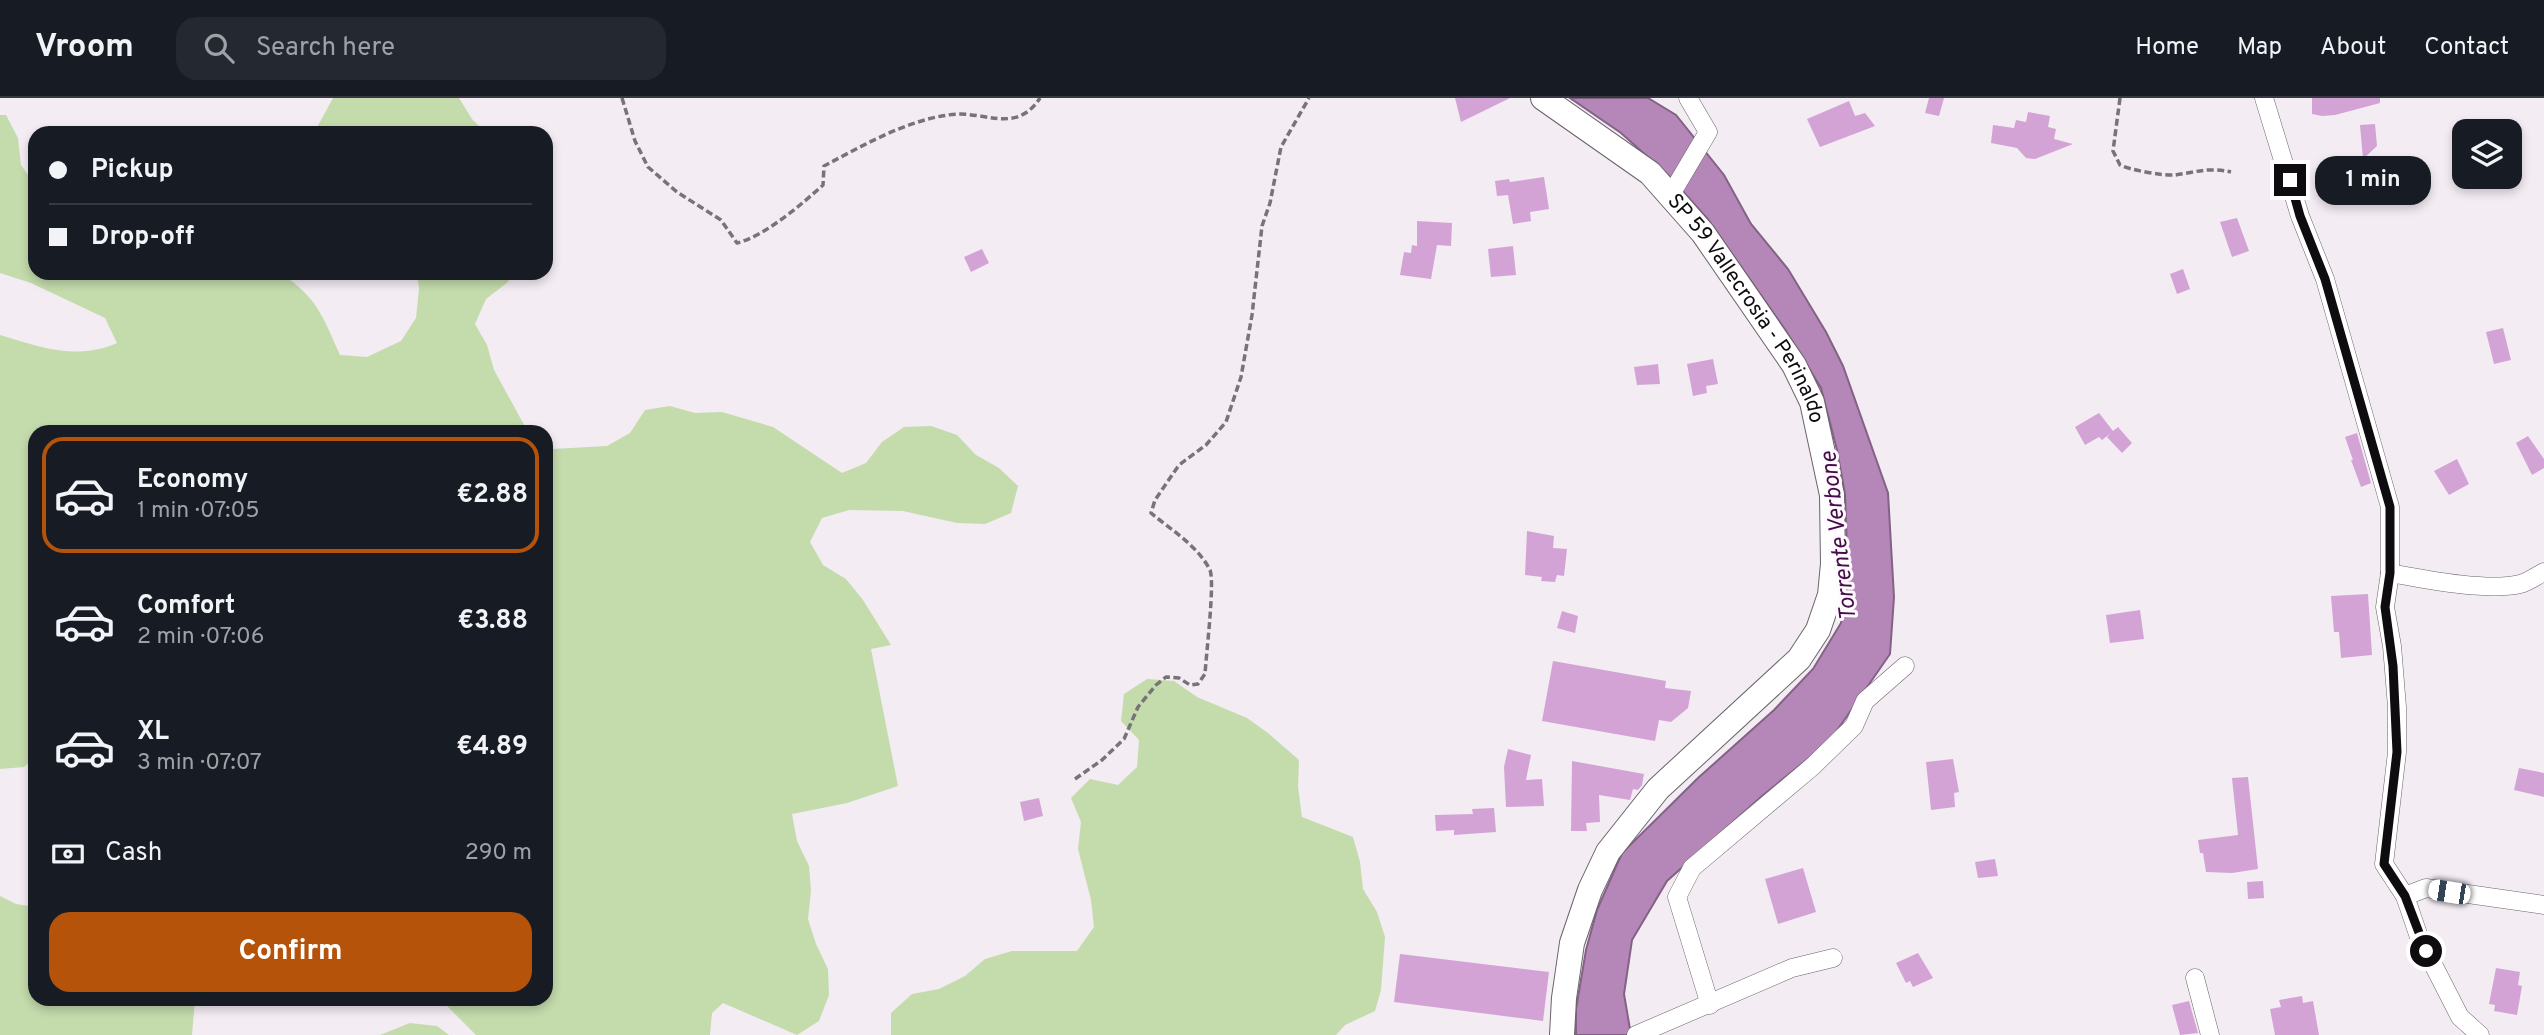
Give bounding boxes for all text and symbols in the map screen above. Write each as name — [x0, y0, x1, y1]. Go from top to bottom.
search box — [176, 17, 666, 80]
text: Vroom — [35, 27, 134, 69]
icon: search — [200, 29, 238, 67]
text: Search here — [256, 32, 395, 65]
text: Home — [2135, 33, 2199, 63]
text: Map — [2237, 33, 2282, 63]
text: About — [2320, 33, 2386, 63]
text: Contact — [2424, 33, 2509, 63]
map controls — [2452, 119, 2522, 189]
button: layers — [2452, 119, 2522, 189]
text: Pickup — [91, 154, 174, 187]
callout: 1 min — [2314, 155, 2430, 204]
route end — [2274, 164, 2306, 196]
text: 1 min — [2345, 166, 2401, 195]
street label: SP 59 Vallecrosia - Perinaldo — [1661, 188, 1830, 426]
text: Drop-off — [91, 221, 194, 254]
water label: Torrente Verbone — [1815, 449, 1865, 622]
icon: car — [53, 464, 116, 527]
text: Economy — [137, 464, 248, 497]
text: €2.88 — [457, 479, 528, 512]
text: 1 min · 07:05 — [137, 497, 259, 526]
icon: car — [53, 590, 116, 653]
text: Comfort — [137, 590, 235, 623]
text: €3.88 — [457, 605, 528, 638]
text: 2 min · 07:06 — [137, 623, 264, 652]
icon: car — [53, 716, 116, 779]
text: XL — [137, 716, 169, 749]
text: €4.89 — [456, 731, 528, 764]
text: 3 min · 07:07 — [137, 749, 262, 778]
icon: cash — [49, 835, 87, 873]
text: Cash — [105, 837, 162, 870]
text: 290 m — [465, 839, 532, 868]
car — [2427, 878, 2472, 906]
button: Confirm — [49, 912, 532, 992]
route start — [2410, 935, 2442, 967]

